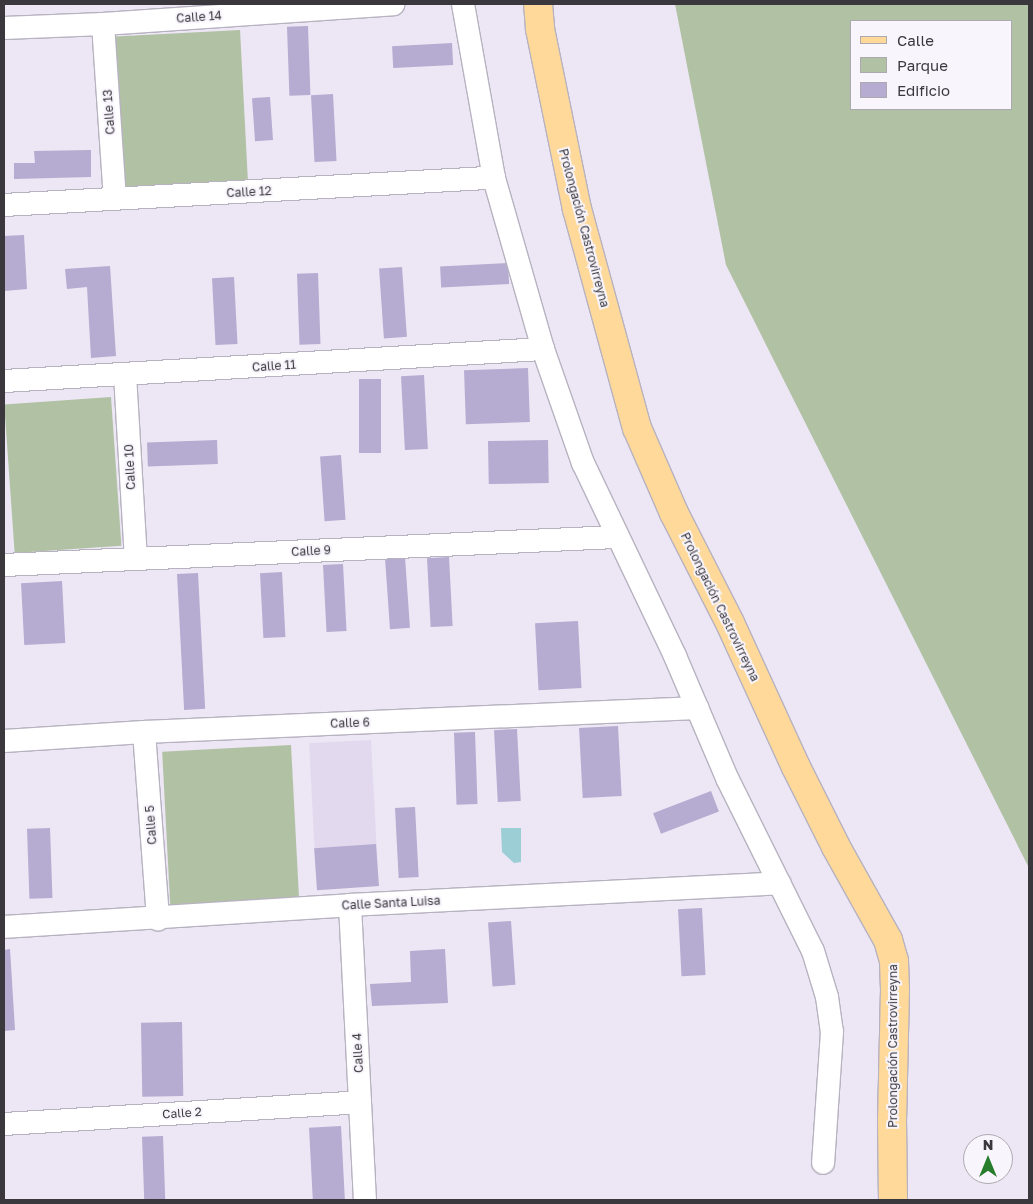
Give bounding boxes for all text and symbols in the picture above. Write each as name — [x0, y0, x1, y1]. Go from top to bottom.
street label: Calle 14 — [176, 8, 222, 26]
legend — [850, 20, 1013, 110]
text: Calle — [897, 31, 934, 49]
text: Parque — [897, 56, 948, 74]
text: Edificio — [897, 81, 950, 99]
street label: Calle 13 — [100, 89, 118, 135]
street label: Prolongación Castrovirreyna — [556, 147, 612, 309]
street label: Calle 12 — [226, 184, 272, 200]
street label: Calle 11 — [252, 357, 296, 375]
street label: Calle 10 — [122, 444, 138, 490]
street label: Prolongación Castrovirreyna — [678, 530, 762, 684]
street label: Calle 9 — [291, 543, 331, 559]
street label: Calle 6 — [330, 715, 370, 731]
street label: Calle 5 — [142, 805, 160, 845]
street label: Calle Santa Luisa — [341, 893, 441, 913]
street label: Prolongación Castrovirreyna — [886, 964, 900, 1128]
street label: Calle 4 — [350, 1033, 366, 1073]
street label: Calle 2 — [162, 1104, 202, 1122]
north arrow — [963, 1134, 1013, 1184]
text: N — [983, 1136, 993, 1153]

